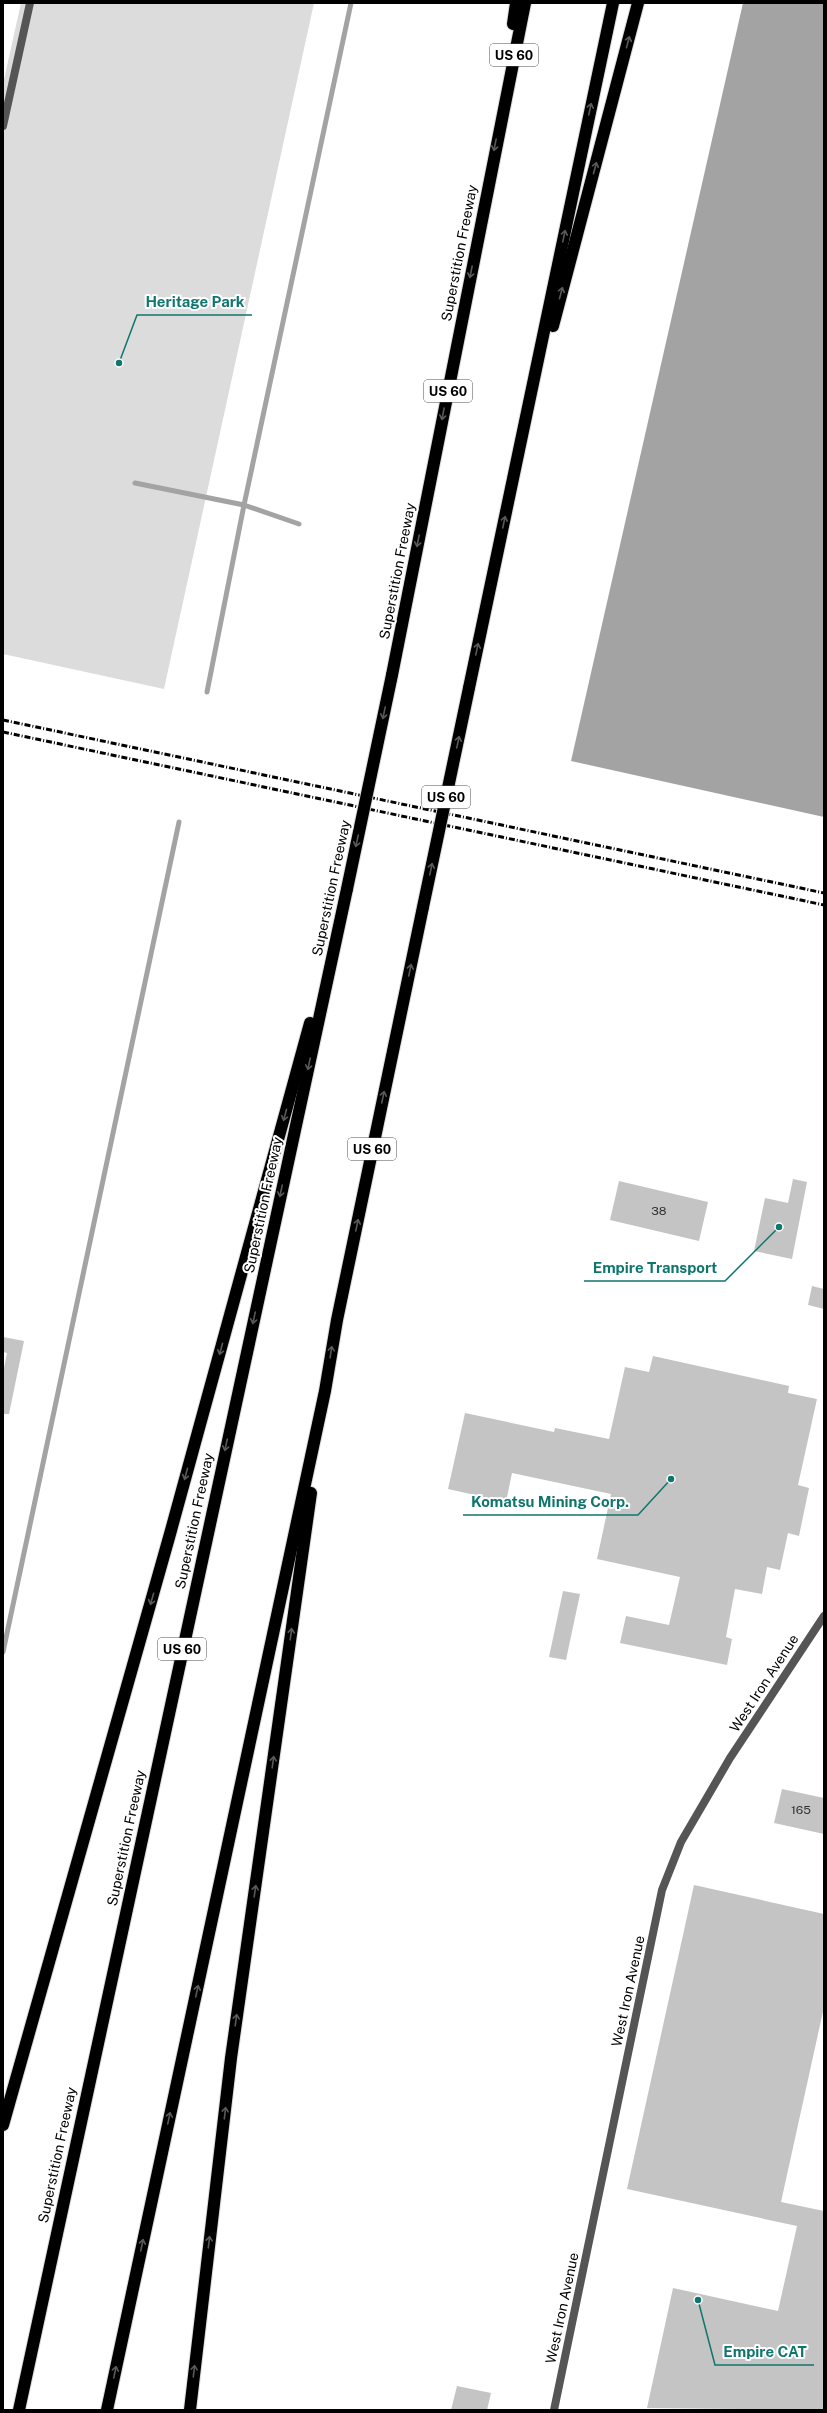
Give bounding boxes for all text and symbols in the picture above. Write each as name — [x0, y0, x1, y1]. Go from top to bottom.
one-way arrow — [625, 36, 632, 49]
road number: US 60 — [490, 44, 538, 66]
one-way arrow — [587, 103, 595, 116]
one-way arrow — [491, 138, 499, 151]
one-way arrow — [591, 161, 599, 174]
street label: Superstition Freeway — [438, 183, 480, 323]
one-way arrow — [560, 230, 568, 243]
one-way arrow — [466, 265, 474, 278]
one-way arrow — [558, 287, 566, 300]
callout: Heritage Park — [137, 288, 252, 315]
text: Heritage Park — [145, 293, 245, 310]
road number: US 60 — [424, 380, 472, 402]
one-way arrow — [439, 407, 447, 420]
street label: Superstition Freeway — [376, 501, 418, 641]
one-way arrow — [500, 516, 508, 529]
one-way arrow — [414, 534, 422, 547]
one-way arrow — [474, 643, 482, 656]
one-way arrow — [379, 707, 387, 720]
one-way arrow — [454, 736, 462, 749]
road number: US 60 — [422, 786, 470, 808]
street label: Superstition Freeway — [309, 818, 353, 957]
one-way arrow — [352, 834, 360, 847]
one-way arrow — [427, 863, 435, 876]
one-way arrow — [406, 964, 414, 977]
one-way arrow — [304, 1057, 312, 1070]
one-way arrow — [380, 1091, 388, 1104]
one-way arrow — [280, 1109, 288, 1122]
street label: Superstition Freeway — [241, 1135, 285, 1274]
road number: US 60 — [348, 1138, 396, 1160]
one-way arrow — [277, 1184, 285, 1197]
house number: 38 — [651, 1204, 667, 1218]
one-way arrow — [353, 1218, 361, 1231]
callout: Empire Transport — [584, 1254, 725, 1281]
text: Empire Transport — [593, 1259, 717, 1276]
one-way arrow — [249, 1311, 257, 1324]
one-way arrow — [217, 1342, 224, 1355]
one-way arrow — [328, 1346, 336, 1359]
one-way arrow — [222, 1438, 230, 1451]
street label: Superstition Freeway — [172, 1451, 216, 1590]
one-way arrow — [182, 1467, 190, 1480]
callout: Komatsu Mining Corp. — [463, 1488, 638, 1515]
text: Komatsu Mining Corp. — [471, 1493, 629, 1510]
one-way arrow — [147, 1593, 155, 1606]
one-way arrow — [287, 1627, 295, 1640]
street label: West Iron Avenue — [726, 1631, 802, 1735]
road number: US 60 — [158, 1638, 206, 1660]
one-way arrow — [269, 1756, 277, 1769]
street label: Superstition Freeway — [104, 1768, 148, 1907]
house number: 165 — [791, 1803, 811, 1817]
one-way arrow — [251, 1885, 259, 1898]
street label: West Iron Avenue — [608, 1934, 648, 2048]
one-way arrow — [193, 1984, 201, 1997]
one-way arrow — [232, 2014, 240, 2027]
street label: Superstition Freeway — [35, 2085, 79, 2224]
one-way arrow — [221, 2107, 228, 2120]
one-way arrow — [166, 2111, 174, 2124]
one-way arrow — [206, 2236, 213, 2249]
one-way arrow — [139, 2239, 147, 2252]
street label: West Iron Avenue — [542, 2251, 582, 2365]
callout: Empire CAT — [715, 2338, 814, 2365]
text: Empire CAT — [723, 2343, 807, 2360]
one-way arrow — [191, 2365, 198, 2378]
one-way arrow — [111, 2366, 119, 2379]

